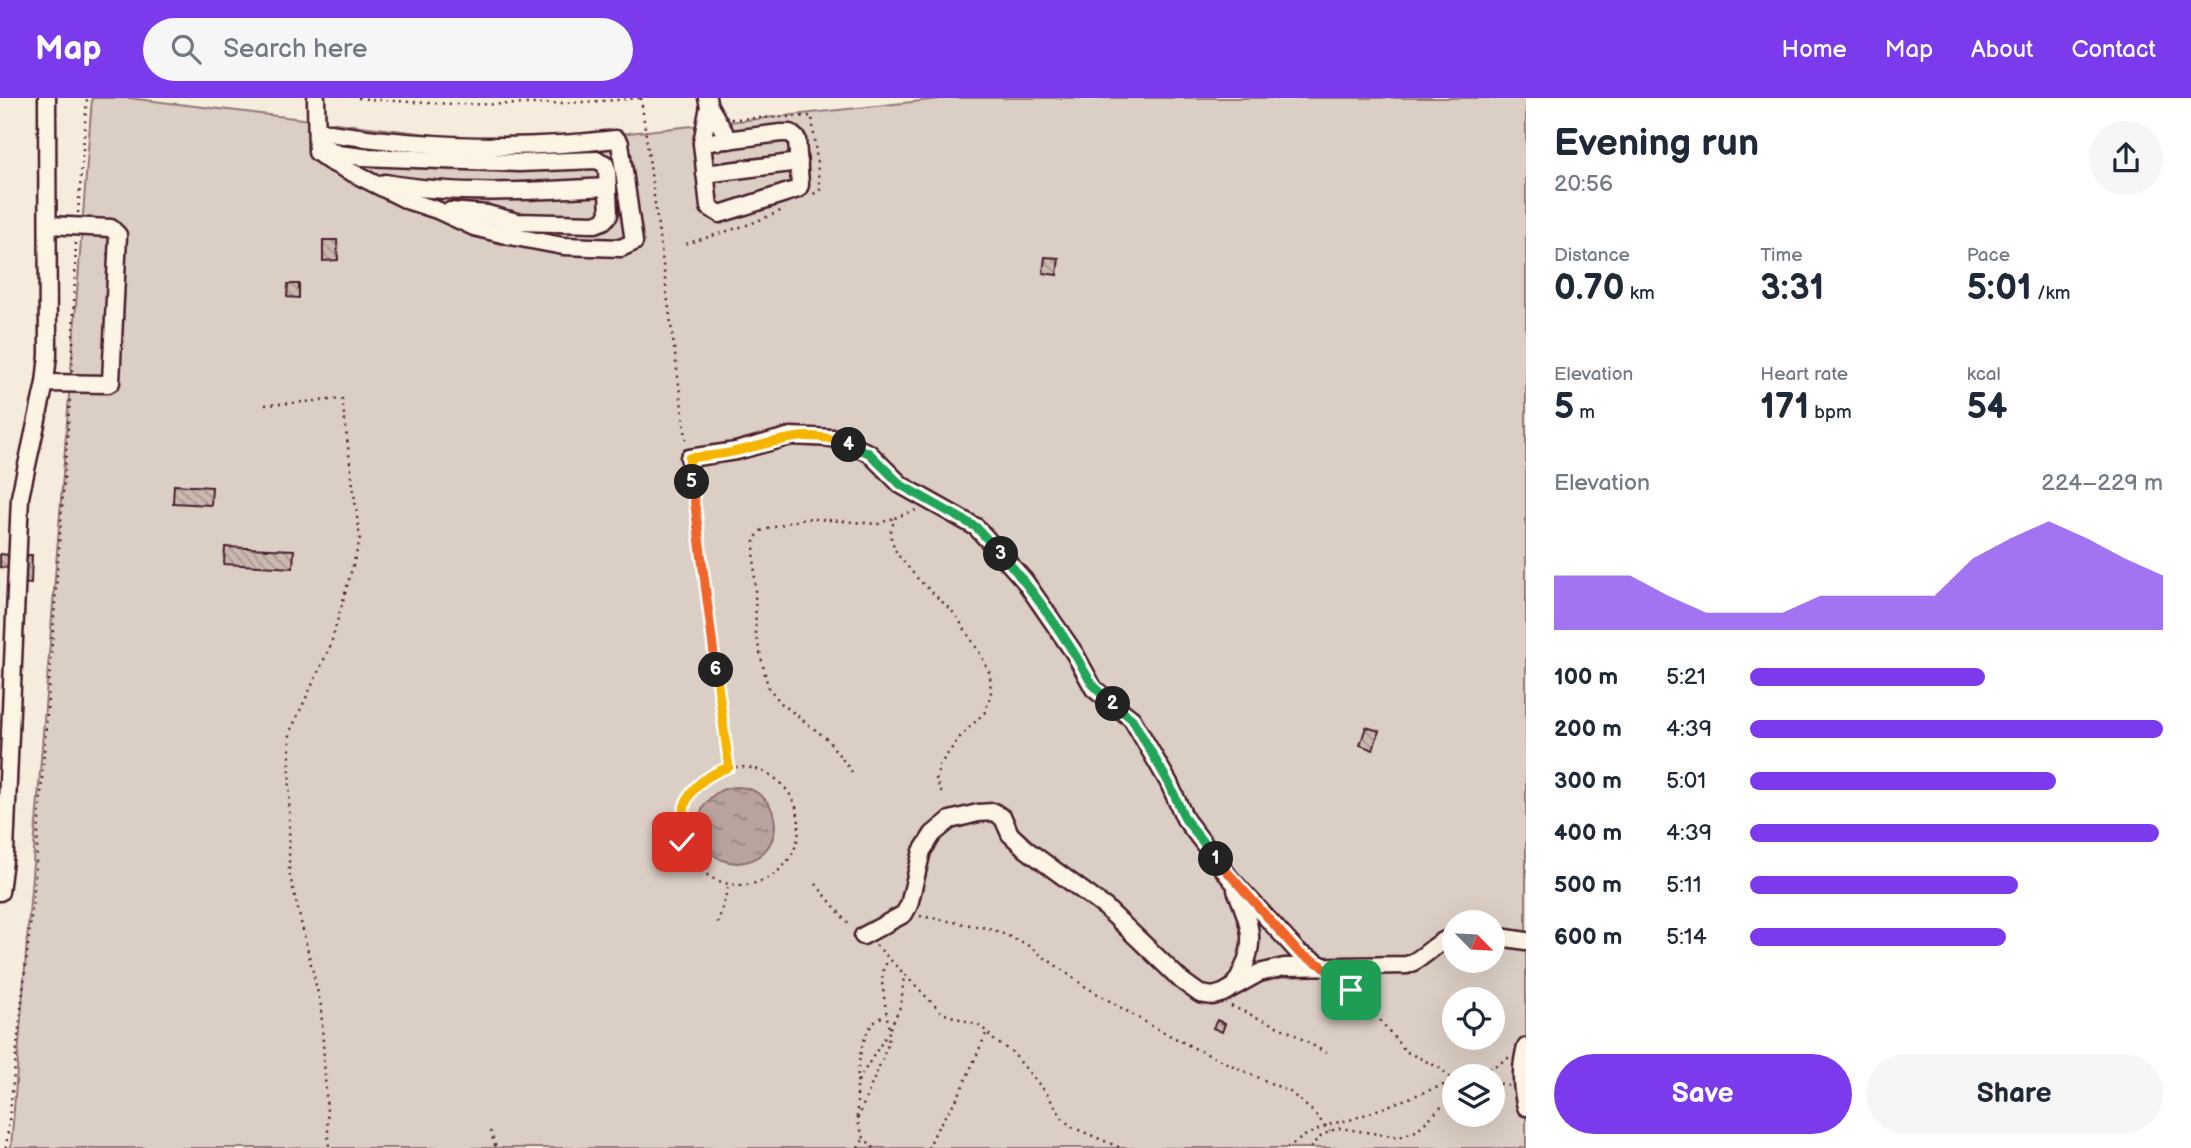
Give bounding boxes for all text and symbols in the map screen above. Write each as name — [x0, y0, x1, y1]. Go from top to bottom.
search box — [143, 18, 633, 81]
text: Map — [35, 29, 101, 69]
icon: search — [167, 30, 205, 68]
text: Search here — [223, 34, 367, 65]
text: Home — [1782, 35, 1847, 64]
text: Map — [1885, 35, 1933, 64]
text: About — [1971, 35, 2033, 64]
text: Contact — [2071, 35, 2156, 64]
text: Evening run — [1554, 121, 1759, 166]
button: share — [2089, 121, 2163, 195]
text: 20:56 — [1554, 170, 1613, 198]
text: Distance — [1554, 244, 1630, 267]
text: Time — [1760, 244, 1802, 267]
text: Pace — [1967, 244, 2010, 267]
text: 0.70 — [1554, 267, 1625, 310]
text: 3:31 — [1760, 267, 1824, 310]
text: 5:01 — [1967, 267, 2032, 310]
text: km — [1625, 282, 1655, 305]
text: /km — [2032, 282, 2071, 305]
text: Elevation — [1554, 363, 1633, 386]
text: Heart rate — [1760, 363, 1848, 386]
text: kcal — [1967, 363, 2001, 386]
text: 5 — [1554, 386, 1574, 429]
text: 171 — [1760, 386, 1809, 429]
text: 54 — [1967, 386, 2007, 429]
text: m — [1574, 401, 1595, 424]
text: bpm — [1809, 401, 1852, 424]
pin: 4 — [832, 428, 866, 462]
text: 4 — [843, 433, 854, 456]
pin: 5 — [674, 464, 710, 500]
text: Elevation — [1554, 469, 1650, 497]
text: 224–229 m — [2041, 469, 2163, 497]
text: 5 — [686, 470, 697, 493]
pin: 3 — [984, 536, 1018, 572]
text: 3 — [995, 542, 1006, 565]
pin: 6 — [698, 652, 734, 688]
text: 6 — [710, 658, 721, 681]
text: 100 m — [1554, 663, 1618, 691]
text: 5:21 — [1666, 663, 1706, 691]
pin: 2 — [1096, 686, 1130, 722]
text: 2 — [1107, 692, 1118, 715]
text: 200 m — [1554, 715, 1622, 743]
text: 4:39 — [1666, 715, 1712, 743]
text: 300 m — [1554, 767, 1622, 795]
text: 5:01 — [1666, 767, 1706, 795]
pin — [652, 812, 712, 872]
text: 400 m — [1554, 819, 1622, 847]
text: 4:39 — [1666, 819, 1712, 847]
icon: check — [663, 823, 701, 861]
pin: 1 — [1198, 842, 1234, 876]
text: 1 — [1212, 847, 1220, 870]
text: 500 m — [1554, 871, 1622, 899]
text: 5:11 — [1666, 871, 1702, 899]
north arrow — [1442, 910, 1505, 973]
map controls — [1442, 910, 1505, 1127]
text: 600 m — [1554, 923, 1622, 951]
text: 5:14 — [1666, 923, 1707, 951]
pin — [1321, 960, 1381, 1020]
icon: arrive — [1332, 971, 1370, 1009]
button: locate — [1442, 987, 1505, 1050]
button: Save — [1554, 1054, 1852, 1134]
button: Share — [1866, 1054, 2163, 1134]
button: layers — [1442, 1064, 1505, 1127]

